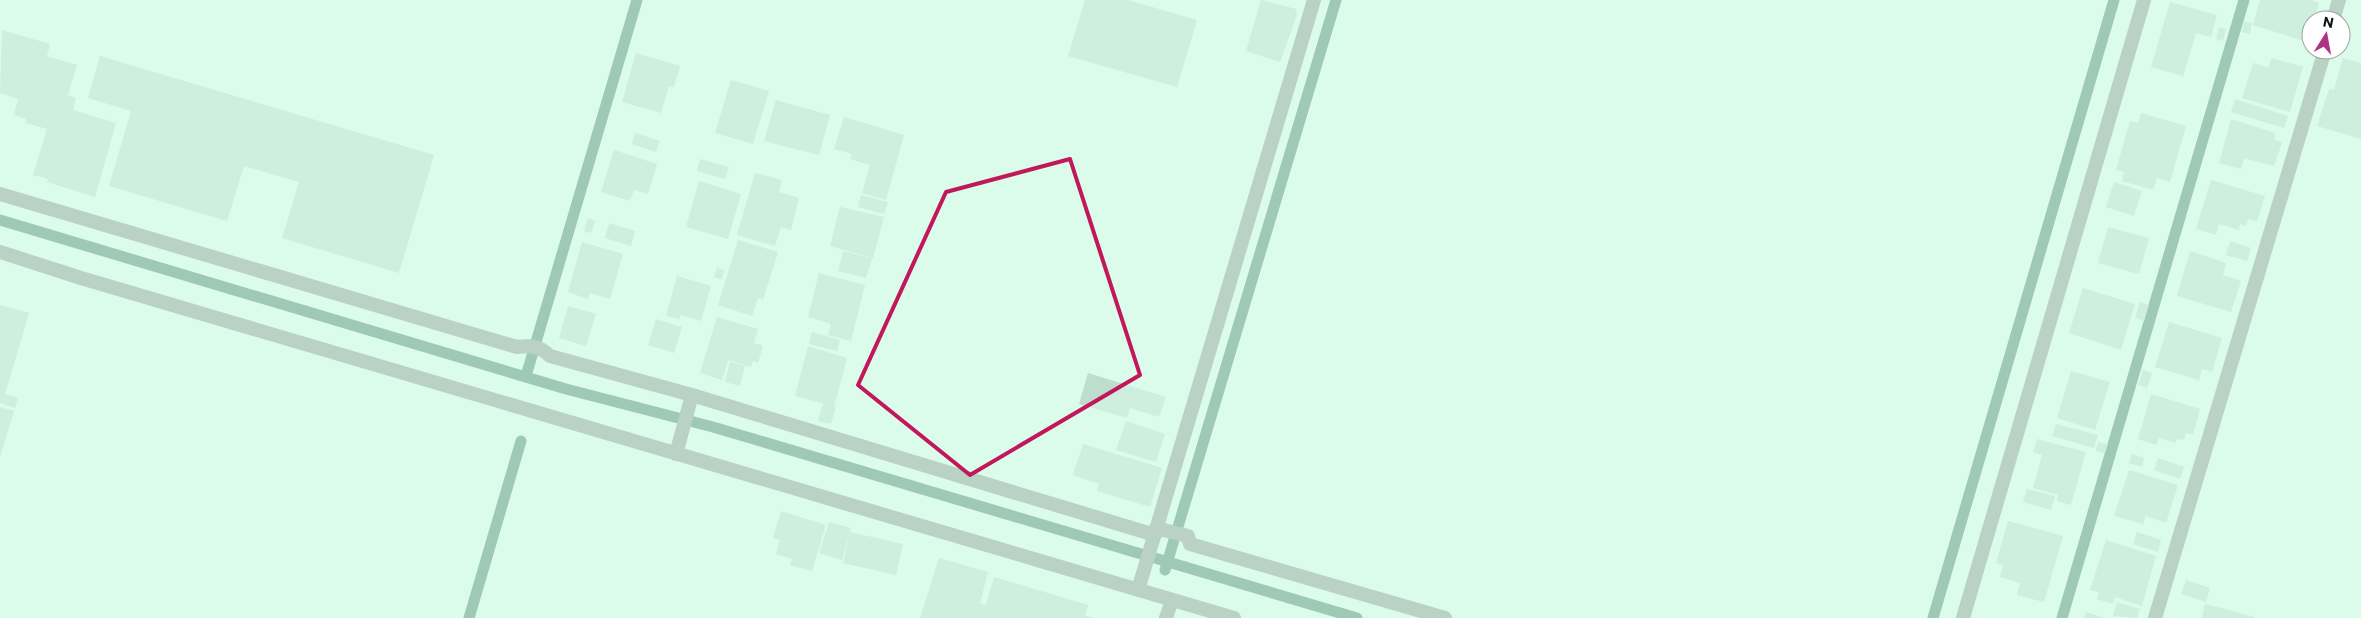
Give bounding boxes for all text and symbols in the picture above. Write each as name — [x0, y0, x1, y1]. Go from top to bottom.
north arrow — [2301, 10, 2351, 60]
text: N — [2322, 12, 2335, 31]

